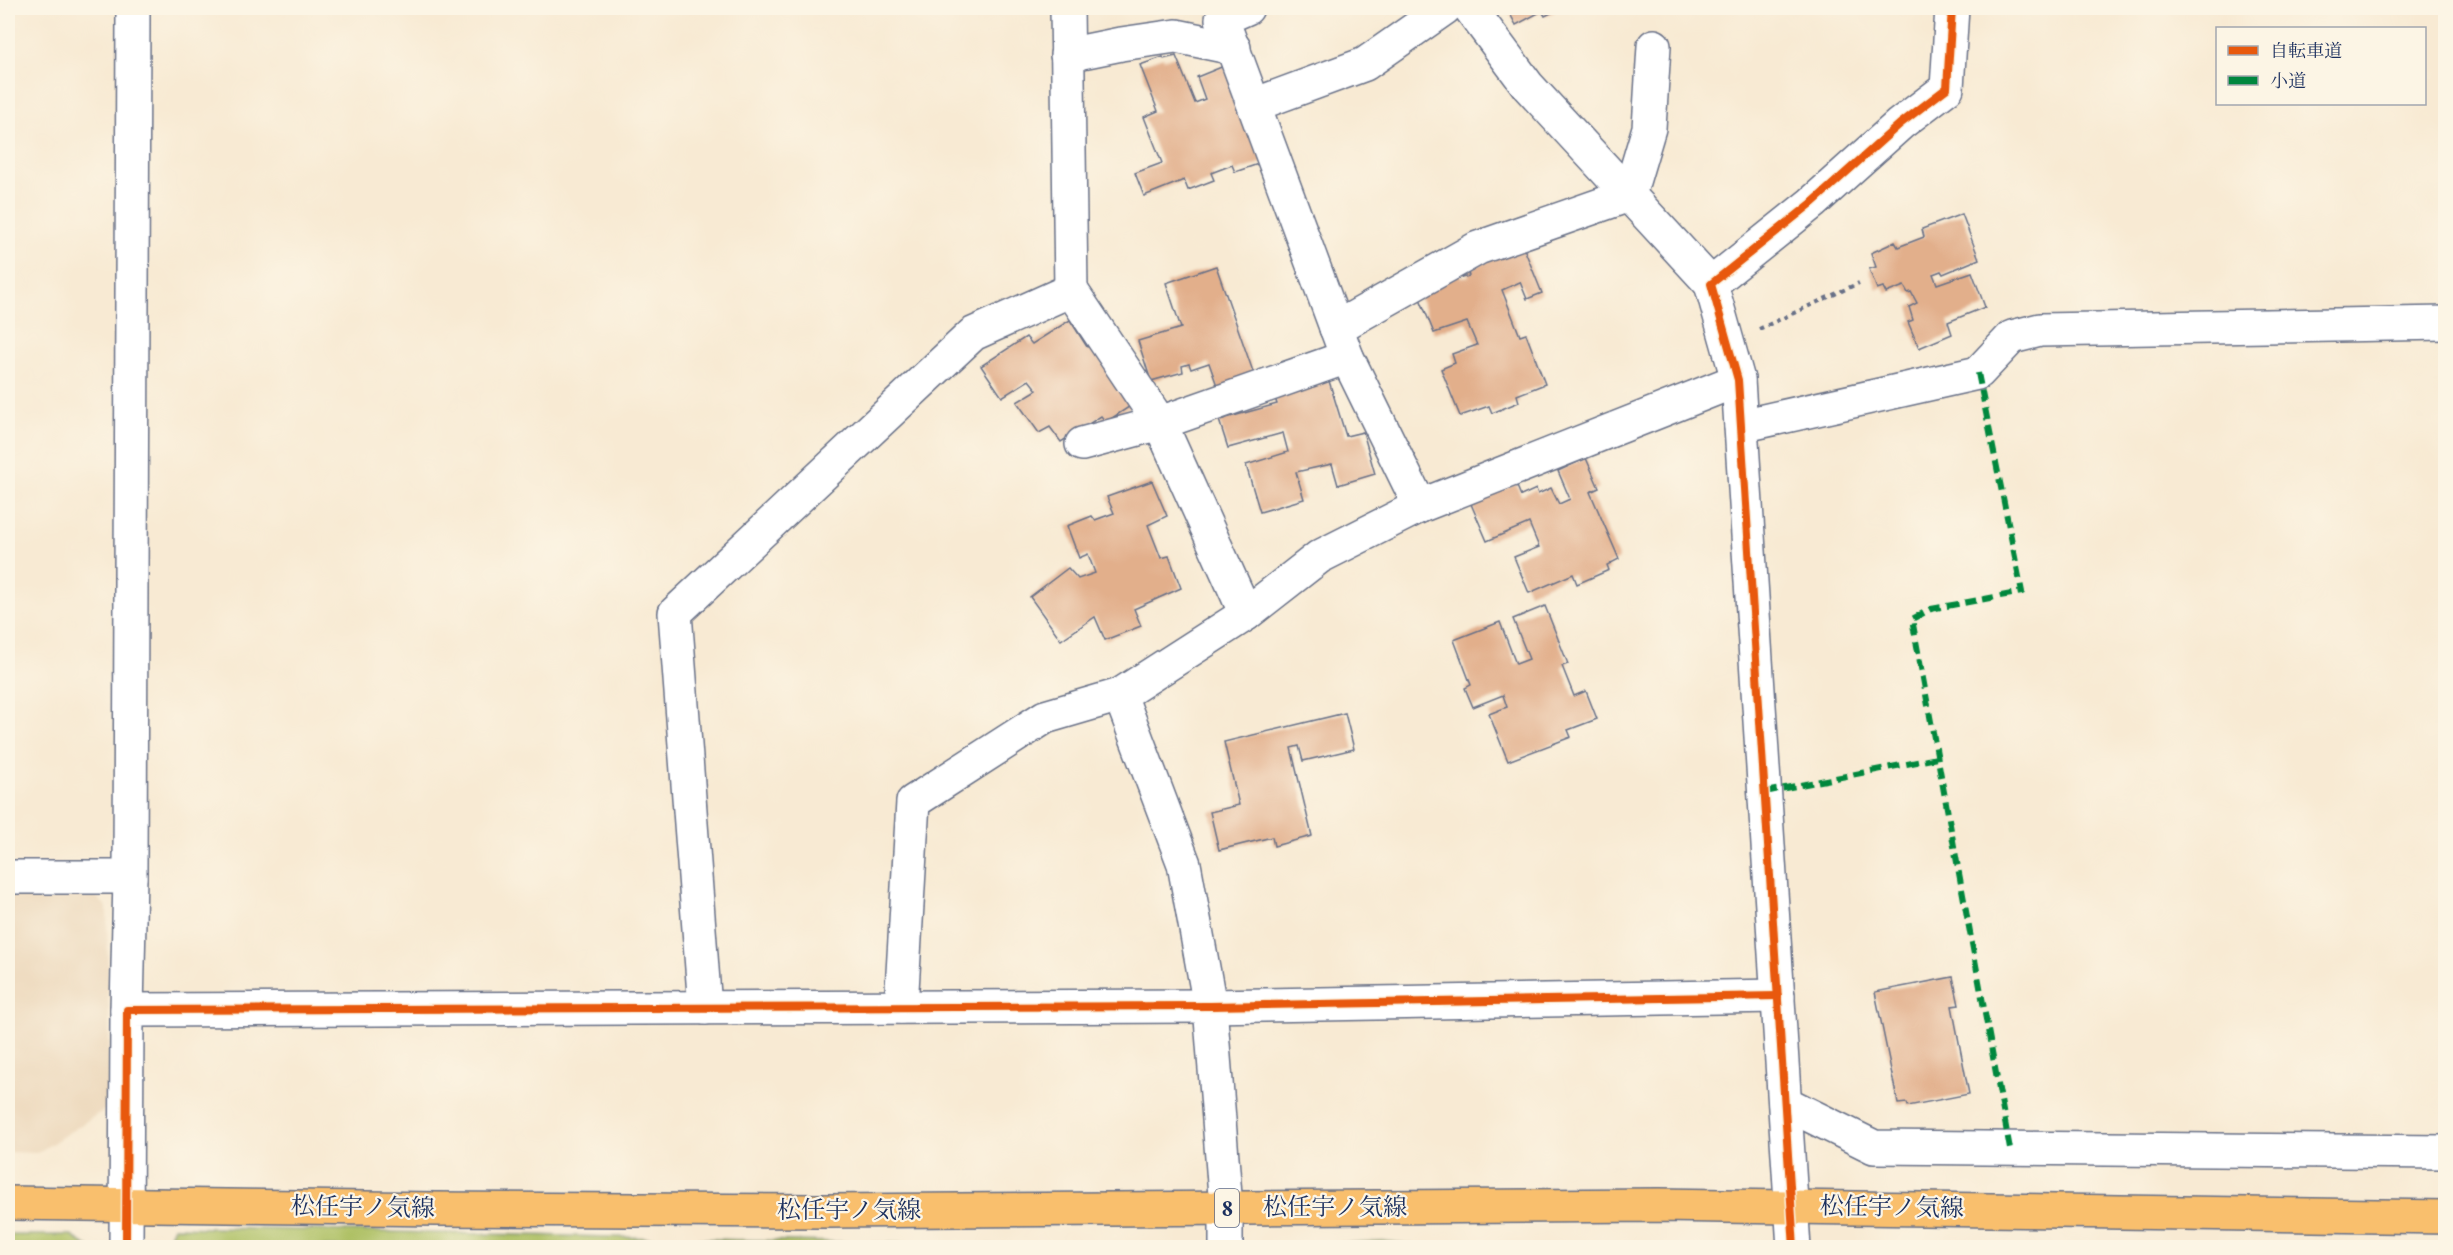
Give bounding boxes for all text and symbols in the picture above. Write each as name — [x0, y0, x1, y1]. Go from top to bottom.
legend — [2216, 27, 2426, 105]
text: 自転車道 — [2270, 39, 2342, 62]
text: 小道 — [2270, 69, 2306, 92]
road number: 8 — [1215, 1189, 1239, 1227]
street label: 松任宇ノ気線 — [291, 1190, 435, 1223]
street label: 松任宇ノ気線 — [1820, 1190, 1964, 1223]
street label: 松任宇ノ気線 — [1263, 1191, 1407, 1222]
street label: 松任宇ノ気線 — [777, 1194, 921, 1225]

